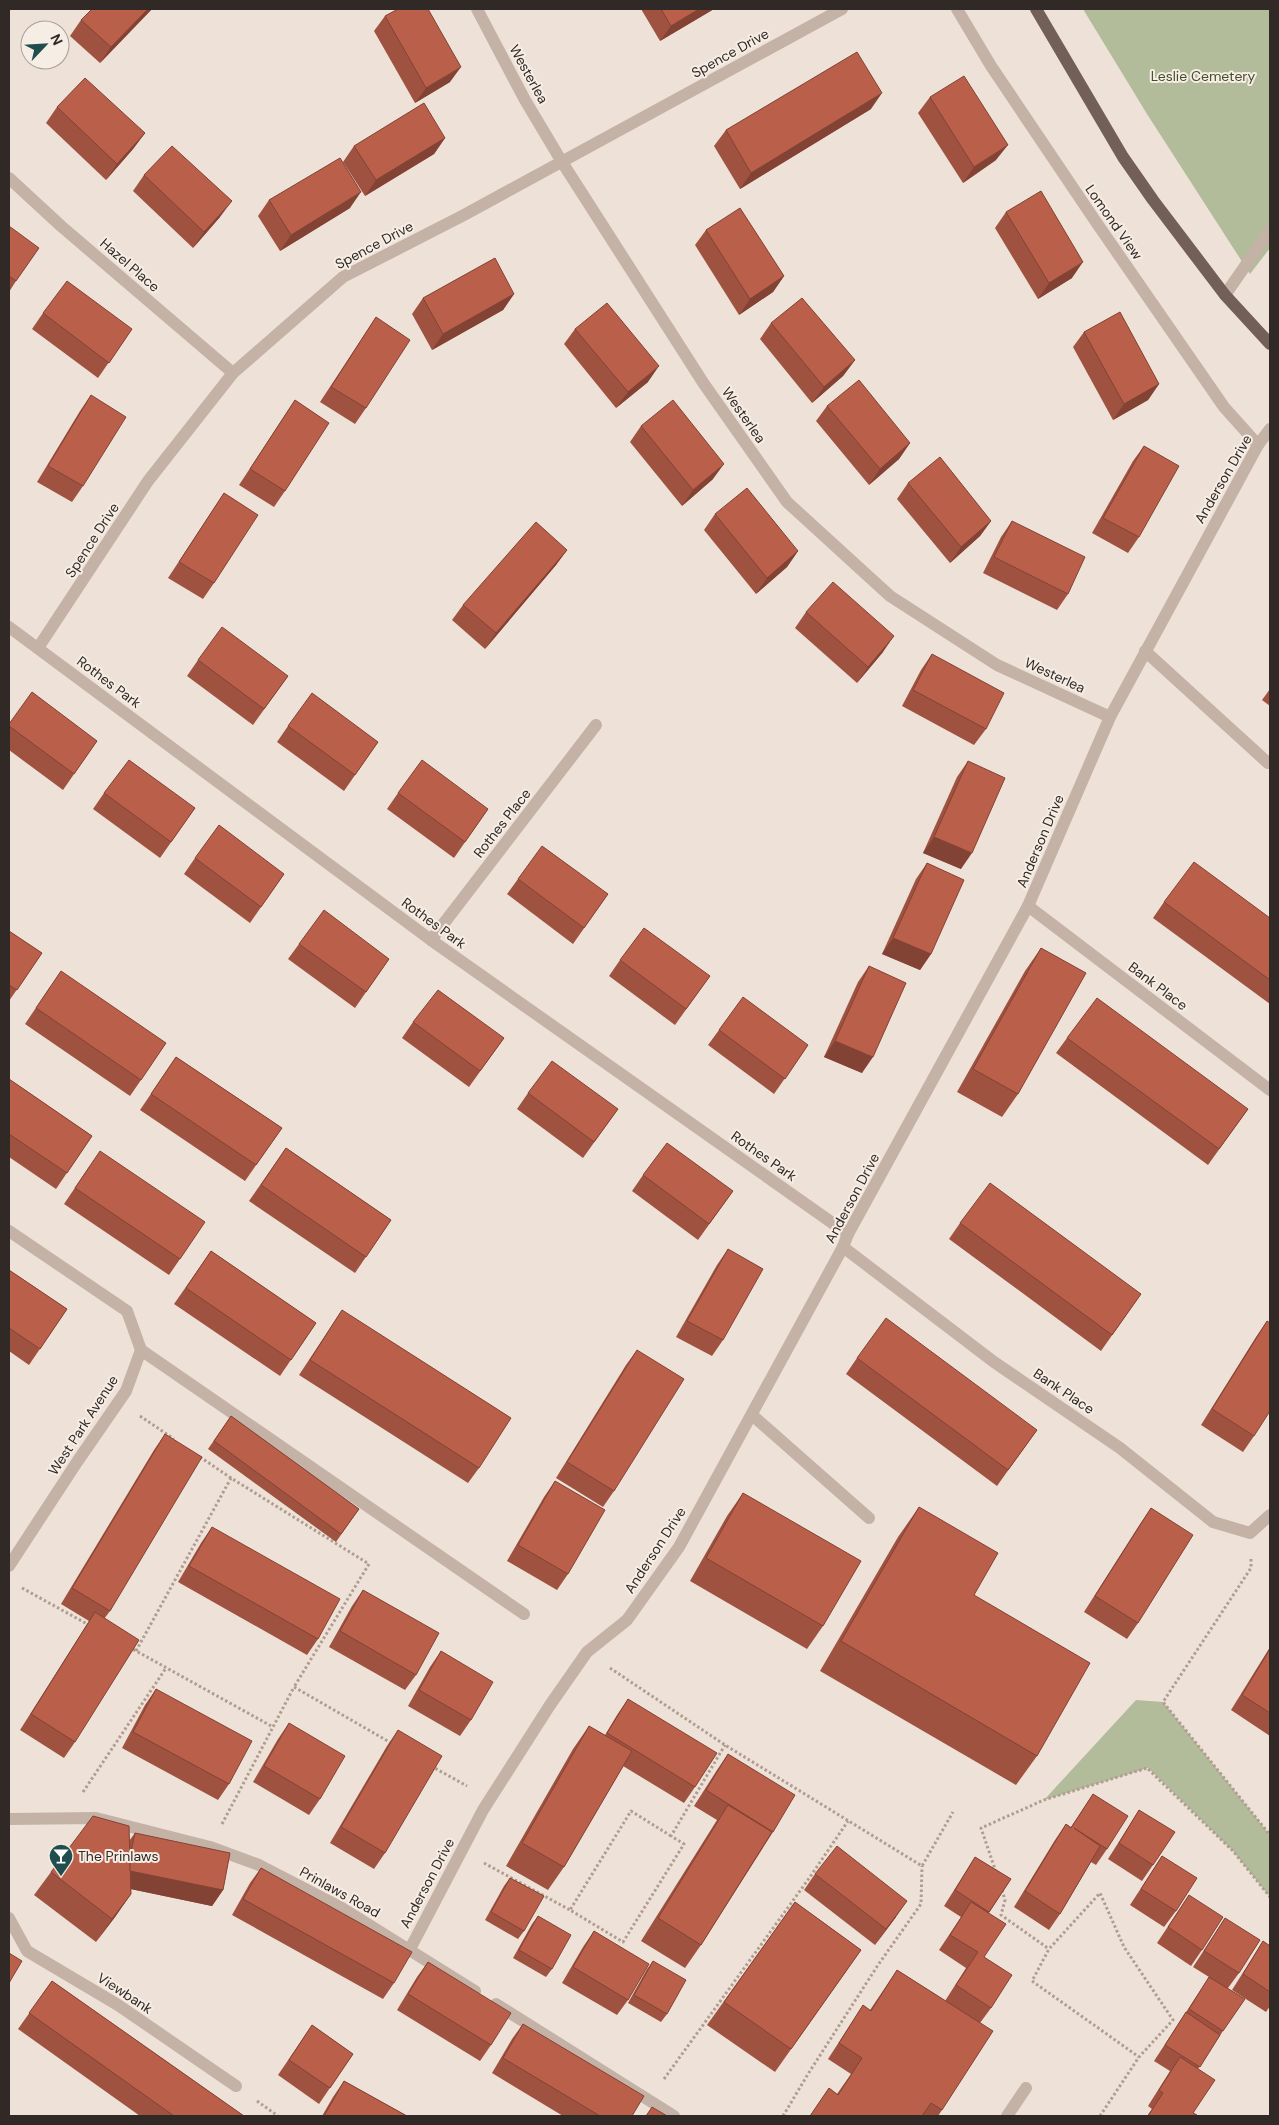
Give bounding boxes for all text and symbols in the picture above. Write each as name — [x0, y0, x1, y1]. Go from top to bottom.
north arrow — [20, 20, 70, 70]
street label: Spence Drive — [688, 24, 772, 82]
text: N — [46, 31, 67, 48]
street label: Westerlea — [505, 41, 553, 107]
park label: Leslie Cemetery — [1151, 67, 1256, 85]
street label: Lomond View — [1081, 181, 1147, 263]
street label: Spence Drive — [332, 217, 416, 273]
street label: Hazel Place — [96, 234, 164, 296]
street label: Westerlea — [718, 383, 770, 447]
street label: Anderson Drive — [1190, 431, 1256, 527]
street label: Spence Drive — [61, 499, 123, 581]
street label: Rothes Park — [73, 652, 145, 712]
street label: Westerlea — [1022, 653, 1088, 697]
street label: Rothes Place — [469, 785, 535, 861]
street label: Anderson Drive — [1012, 792, 1068, 890]
street label: Rothes Park — [398, 893, 470, 953]
street label: Bank Place — [1125, 958, 1191, 1014]
street label: Rothes Park — [728, 1127, 800, 1185]
street label: Anderson Drive — [821, 1150, 883, 1246]
street label: Bank Place — [1030, 1364, 1098, 1418]
street label: West Park Avenue — [44, 1372, 122, 1478]
street label: Anderson Drive — [620, 1503, 690, 1597]
street label: Anderson Drive — [396, 1835, 458, 1931]
bar icon: The Prinlaws — [48, 1843, 74, 1877]
place label: The Prinlaws — [78, 1847, 159, 1865]
street label: Prinlaws Road — [297, 1862, 383, 1922]
street label: Viewbank — [94, 1968, 156, 2018]

